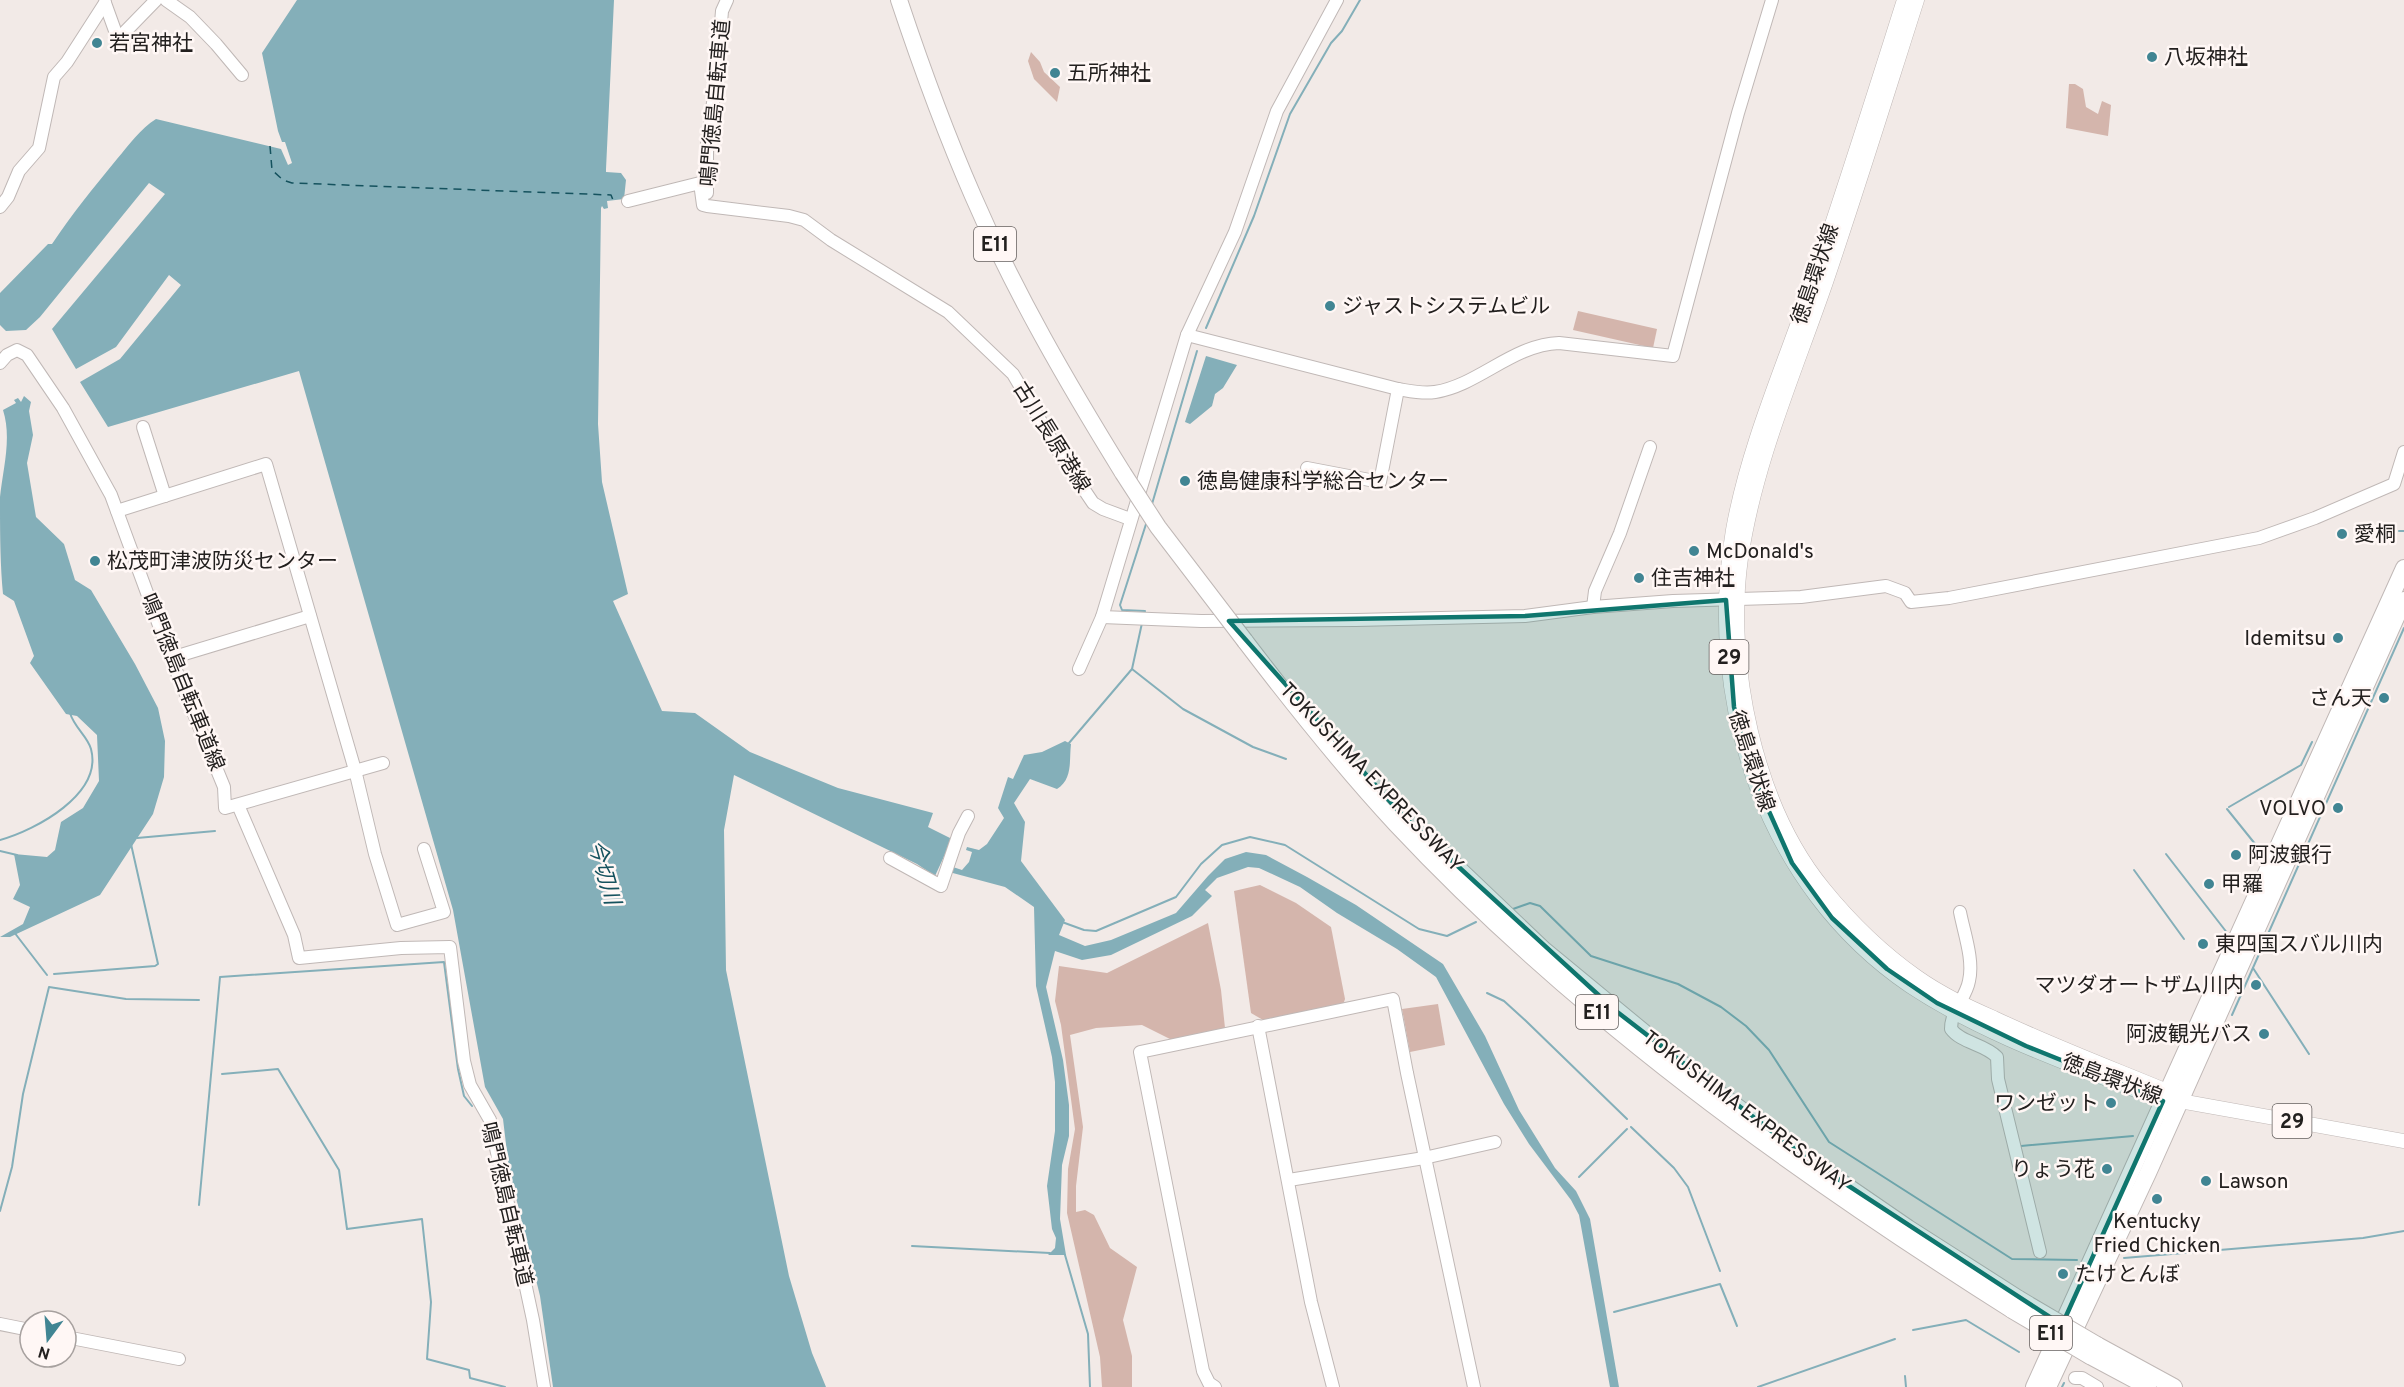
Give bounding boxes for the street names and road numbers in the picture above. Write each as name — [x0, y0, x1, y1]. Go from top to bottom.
street label: 鳴門徳島自転車道 — [696, 18, 737, 188]
street label: 徳島環状線 — [1787, 220, 1846, 329]
road number: E11 — [974, 227, 1016, 261]
street label: 古川長原港線 — [1006, 377, 1096, 498]
street label: 鳴門徳島自転車道線 — [134, 590, 230, 775]
road number: 29 — [1710, 640, 1748, 674]
street label: TOKUSHIMA EXPRESSWAY — [1273, 677, 1469, 879]
street label: 徳島環状線 — [1722, 707, 1780, 816]
road number: E11 — [1576, 995, 1618, 1029]
street label: TOKUSHIMA EXPRESSWAY — [1637, 1025, 1856, 1199]
street label: 徳島環状線 — [2058, 1049, 2165, 1112]
road number: 29 — [2272, 1104, 2312, 1138]
street label: 鳴門徳島自転車道 — [473, 1119, 538, 1289]
road number: E11 — [2030, 1316, 2072, 1350]

